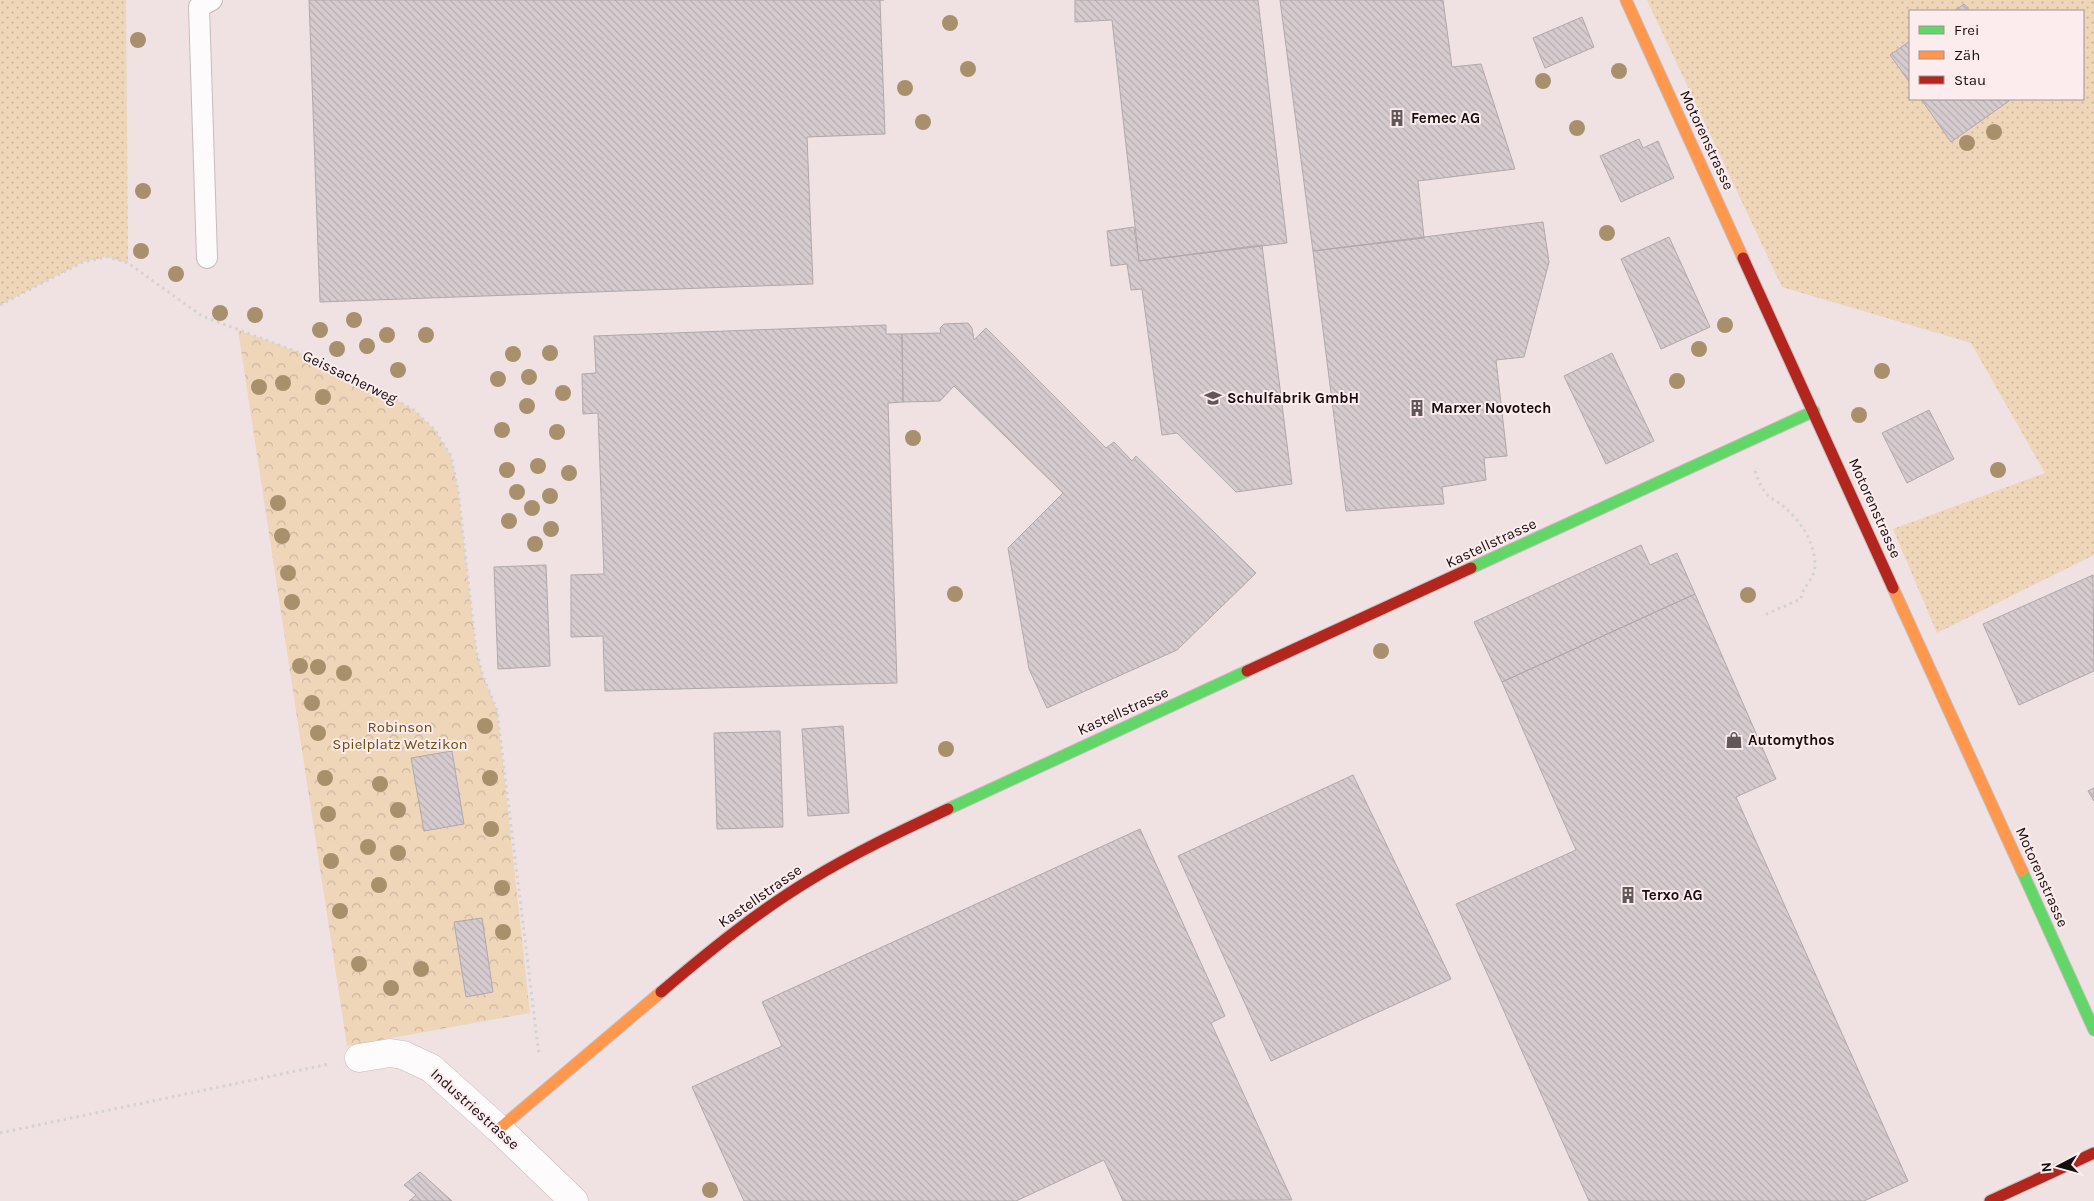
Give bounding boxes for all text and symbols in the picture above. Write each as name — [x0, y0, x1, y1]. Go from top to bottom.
legend — [1909, 10, 2084, 100]
text: Frei — [1954, 21, 1979, 39]
text: Zäh — [1954, 46, 1980, 64]
text: Stau — [1954, 71, 1986, 89]
street label: Motorenstrasse — [1676, 87, 1738, 193]
building icon: Femec AG — [1387, 108, 1407, 128]
place label: Femec AG — [1411, 109, 1480, 127]
street label: Geissacherweg — [300, 346, 401, 408]
school or university icon: Schulfabrik GmbH — [1203, 388, 1223, 408]
place label: Schulfabrik GmbH — [1227, 389, 1359, 407]
building icon: Marxer Novotech — [1407, 398, 1427, 418]
place label: Marxer Novotech — [1431, 399, 1551, 417]
street label: Motorenstrasse — [1845, 455, 1905, 561]
street label: Kastellstrasse — [1443, 514, 1539, 572]
street label: Kastellstrasse — [1075, 683, 1171, 739]
park label: Robinson Spielplatz Wetzikon — [332, 718, 468, 753]
shop icon: Automythos — [1724, 730, 1744, 750]
place label: Automythos — [1748, 731, 1835, 749]
street label: Motorenstrasse — [2012, 824, 2072, 930]
street label: Kastellstrasse — [715, 861, 805, 931]
building icon: Terxo AG — [1618, 885, 1638, 905]
place label: Terxo AG — [1642, 886, 1703, 904]
street label: Industriestrasse — [427, 1065, 523, 1153]
north arrow — [2034, 1141, 2084, 1191]
text: N — [2038, 1161, 2056, 1173]

